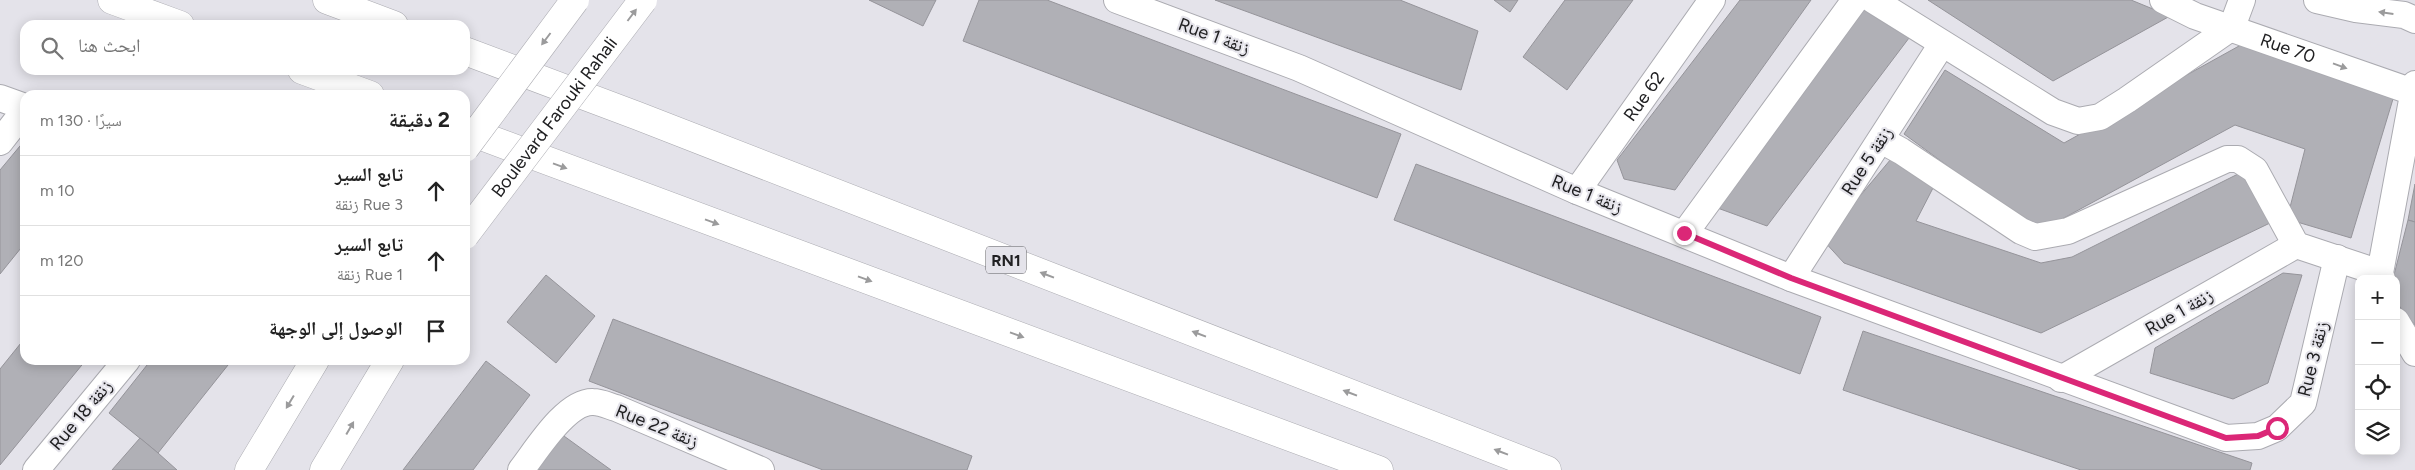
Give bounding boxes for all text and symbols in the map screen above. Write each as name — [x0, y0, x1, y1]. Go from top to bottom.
one-way arrow — [626, 9, 637, 22]
one-way arrow — [2378, 9, 2394, 17]
street label: Rue 1 زنقة — [1175, 13, 1253, 59]
search box — [20, 20, 470, 75]
street label: Rue 70 — [2257, 29, 2318, 68]
one-way arrow — [541, 32, 551, 46]
street label: Boulevard Farouki Rahali — [487, 33, 622, 201]
icon: search — [38, 34, 66, 62]
text: ابحث هنا — [78, 34, 141, 57]
one-way arrow — [2333, 62, 2348, 70]
street label: Rue 62 — [1619, 67, 1669, 125]
text: 2 دقيقة — [389, 107, 450, 132]
text: سيرًا · 130 m — [40, 111, 122, 130]
street label: Rue 5 زنقة — [1837, 123, 1897, 199]
one-way arrow — [553, 162, 567, 170]
text: تابع السير — [335, 163, 403, 186]
street label: Rue 1 زنقة — [1548, 170, 1626, 218]
icon: ahead — [422, 177, 450, 205]
text: 10 m — [40, 181, 74, 200]
text: Rue 3 زنقة — [335, 195, 403, 214]
one-way arrow — [705, 218, 720, 226]
route end — [1673, 222, 1696, 245]
text: تابع السير — [335, 233, 403, 256]
road number: RN1 — [986, 246, 1026, 274]
icon: ahead — [422, 247, 450, 275]
text: 120 m — [40, 251, 83, 270]
text: Rue 1 زنقة — [337, 265, 403, 284]
one-way arrow — [1040, 271, 1054, 279]
map controls — [2355, 275, 2400, 455]
button: + — [2355, 275, 2400, 320]
one-way arrow — [857, 276, 872, 283]
street label: Rue 1 زنقة — [2141, 284, 2217, 340]
text: الوصول إلى الوجهة — [269, 317, 403, 340]
icon: arrive — [422, 317, 450, 345]
street label: Rue 3 زنقة — [2293, 319, 2333, 399]
button: − — [2355, 320, 2400, 365]
one-way arrow — [1191, 330, 1206, 338]
one-way arrow — [1010, 331, 1025, 339]
button: locate — [2355, 365, 2400, 410]
street label: Rue 18 زنقة — [45, 375, 117, 455]
one-way arrow — [1343, 389, 1357, 397]
one-way arrow — [285, 395, 294, 408]
street label: Rue 22 زنقة — [612, 399, 702, 453]
button: layers — [2355, 410, 2400, 455]
route start — [2266, 417, 2289, 440]
one-way arrow — [345, 422, 354, 435]
one-way arrow — [1494, 448, 1509, 455]

